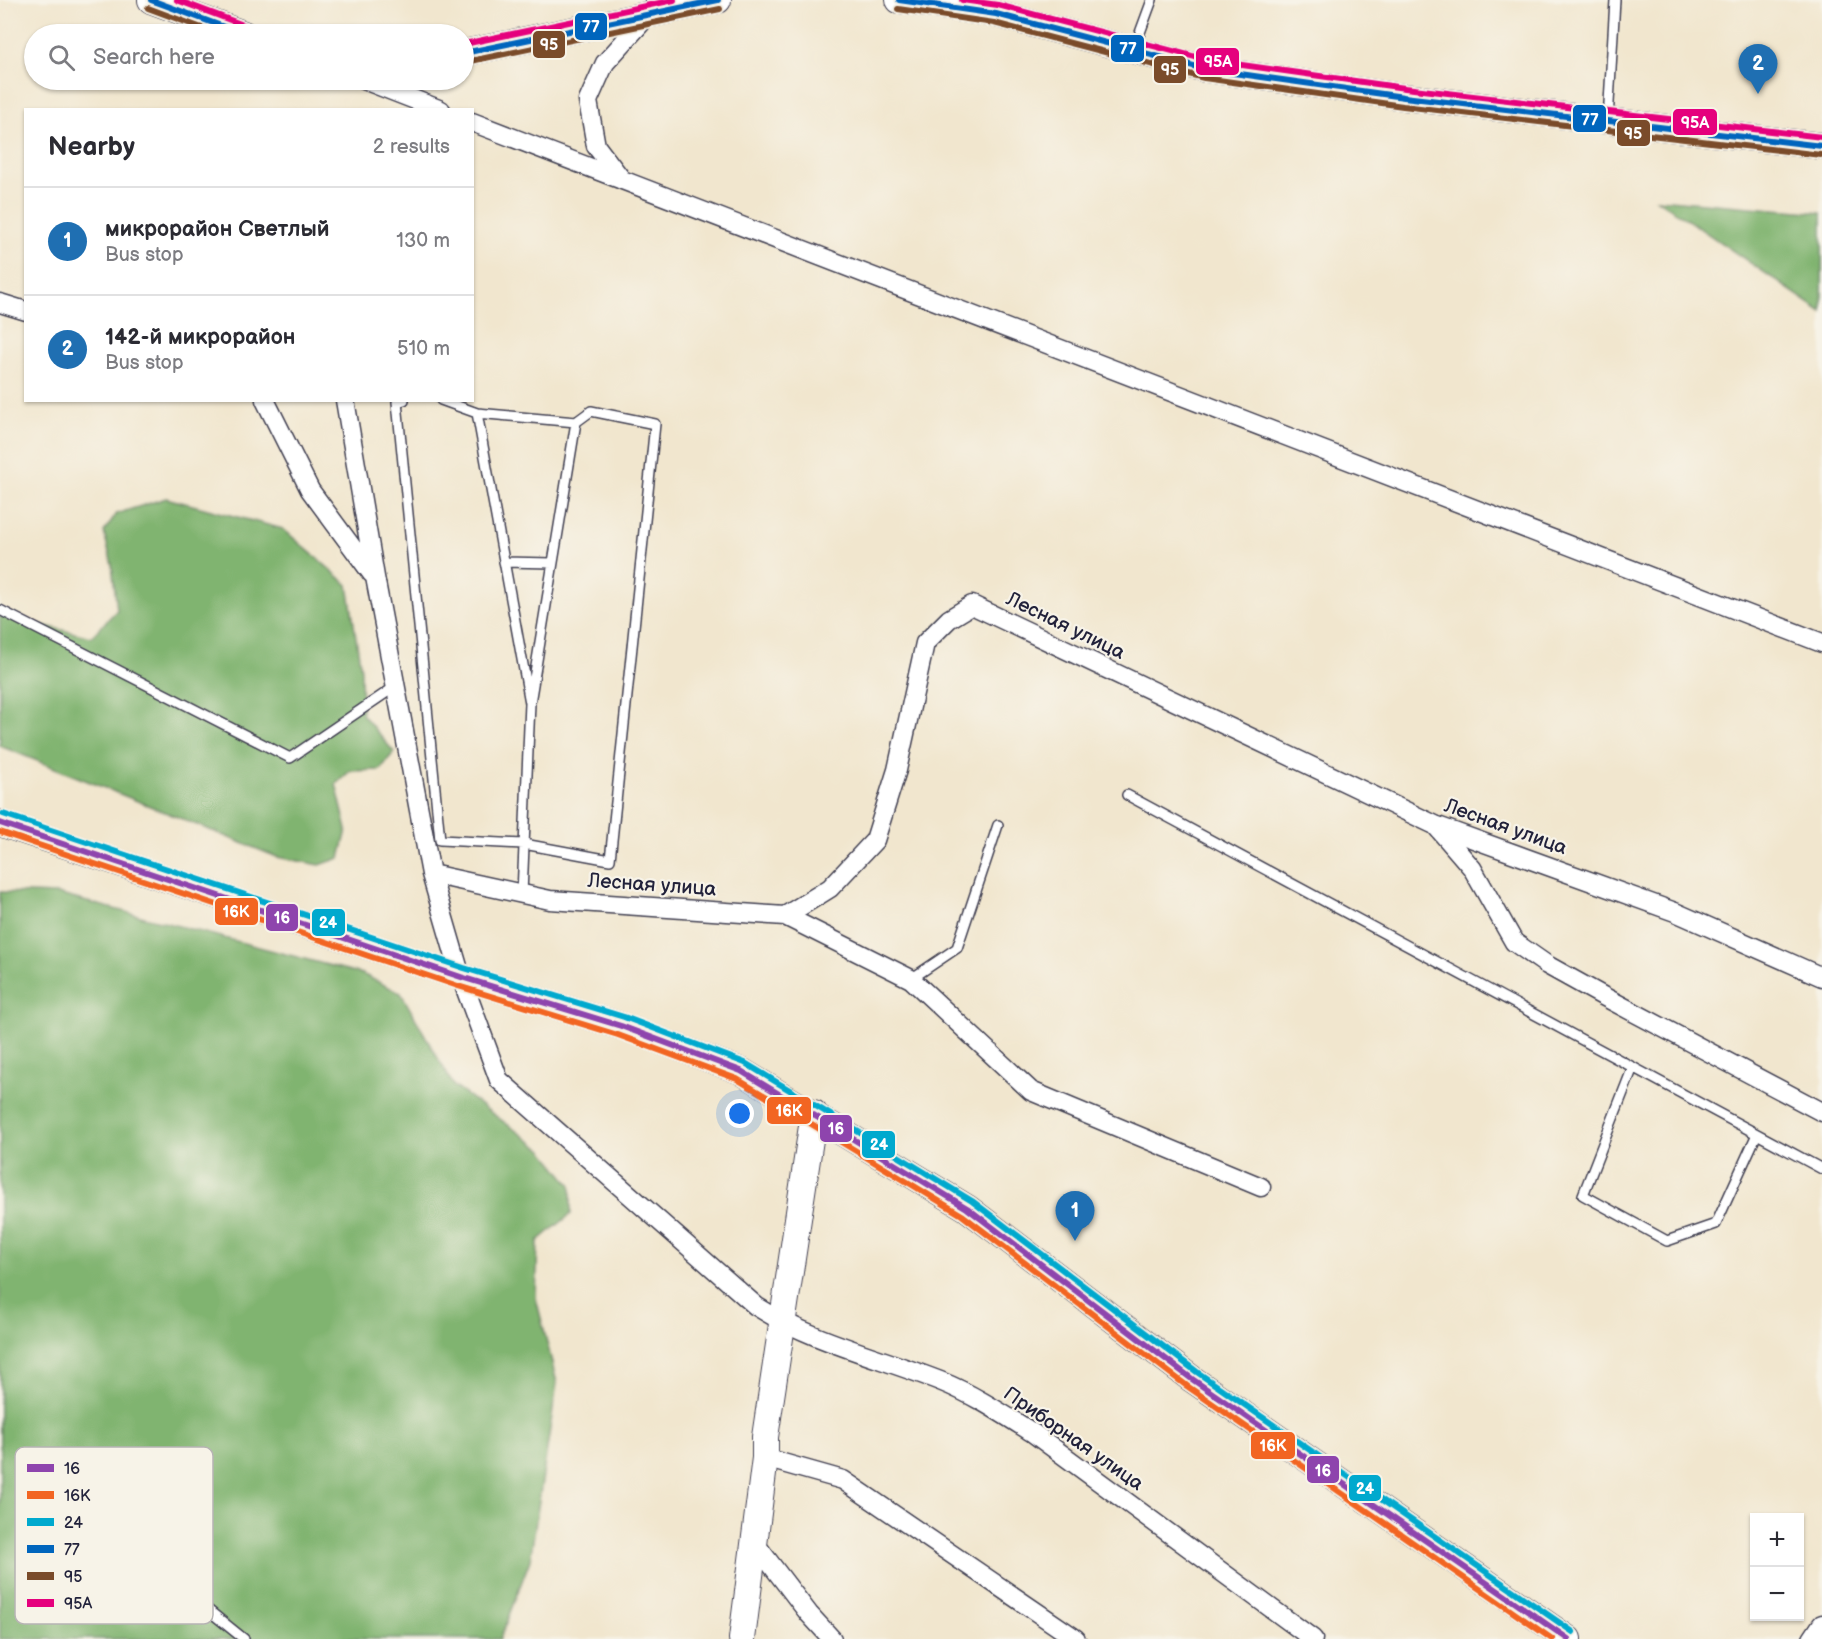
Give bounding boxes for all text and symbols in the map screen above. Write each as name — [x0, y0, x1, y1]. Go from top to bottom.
line badge: 77 — [574, 12, 608, 41]
text: 77 — [582, 18, 600, 37]
search box — [24, 24, 474, 90]
line badge: 95 — [532, 30, 566, 59]
line badge: 77 — [1110, 34, 1145, 63]
text: 95 — [540, 36, 558, 55]
text: 77 — [1119, 40, 1137, 59]
icon: search — [45, 41, 78, 74]
text: Search here — [93, 44, 215, 71]
pin: 2 — [1738, 44, 1778, 94]
line badge: 95А — [1195, 47, 1240, 76]
text: 95А — [1204, 53, 1233, 72]
line badge: 95 — [1153, 55, 1187, 84]
text: 95 — [1161, 61, 1179, 80]
line badge: 77 — [1572, 104, 1607, 133]
line badge: 95А — [1672, 108, 1718, 136]
text: 77 — [1581, 111, 1599, 130]
text: 95А — [1681, 114, 1710, 133]
line badge: 95 — [1616, 119, 1651, 147]
text: 95 — [1624, 125, 1642, 144]
text: Nearby — [48, 132, 135, 163]
text: 2 results — [373, 135, 450, 159]
text: микрорайон Светлый — [105, 216, 330, 243]
text: 1 — [63, 229, 72, 253]
text: 130 m — [396, 229, 450, 253]
text: Bus stop — [105, 243, 184, 267]
text: 142-й микрорайон — [105, 324, 295, 351]
text: 2 — [62, 337, 73, 361]
text: 510 m — [397, 337, 450, 361]
text: Bus stop — [105, 351, 184, 375]
street label: Лесная улица — [1002, 586, 1129, 665]
street label: Лесная улица — [1440, 793, 1570, 860]
street label: Лесная улица — [586, 868, 717, 901]
line badge: 16К — [214, 897, 259, 926]
text: 16К — [222, 903, 250, 922]
line badge: 16 — [265, 903, 299, 932]
line badge: 24 — [311, 908, 346, 937]
text: 16 — [274, 909, 291, 928]
text: 24 — [319, 914, 338, 933]
line badge: 16К — [766, 1096, 812, 1125]
your location — [725, 1099, 754, 1128]
text: 16К — [775, 1102, 803, 1121]
line badge: 16 — [819, 1114, 853, 1143]
text: 16 — [828, 1120, 845, 1139]
line badge: 24 — [861, 1130, 896, 1159]
text: 24 — [870, 1136, 889, 1155]
pin: 1 — [1056, 1192, 1094, 1241]
street label: Приборная улица — [999, 1382, 1148, 1496]
line badge: 16К — [1250, 1431, 1296, 1460]
text: 16К — [1259, 1437, 1287, 1456]
legend — [15, 1447, 213, 1624]
line badge: 16 — [1306, 1455, 1340, 1484]
text: 16 — [64, 1460, 80, 1479]
text: 16 — [1315, 1462, 1332, 1481]
line badge: 24 — [1348, 1474, 1382, 1502]
text: 24 — [1356, 1480, 1375, 1499]
text: 16К — [64, 1487, 91, 1506]
map controls — [1750, 1513, 1804, 1621]
button: + — [1750, 1513, 1804, 1567]
text: 24 — [64, 1514, 83, 1533]
text: 77 — [64, 1541, 80, 1560]
button: − — [1750, 1567, 1804, 1621]
text: 95 — [64, 1568, 82, 1587]
text: 95А — [64, 1595, 92, 1614]

